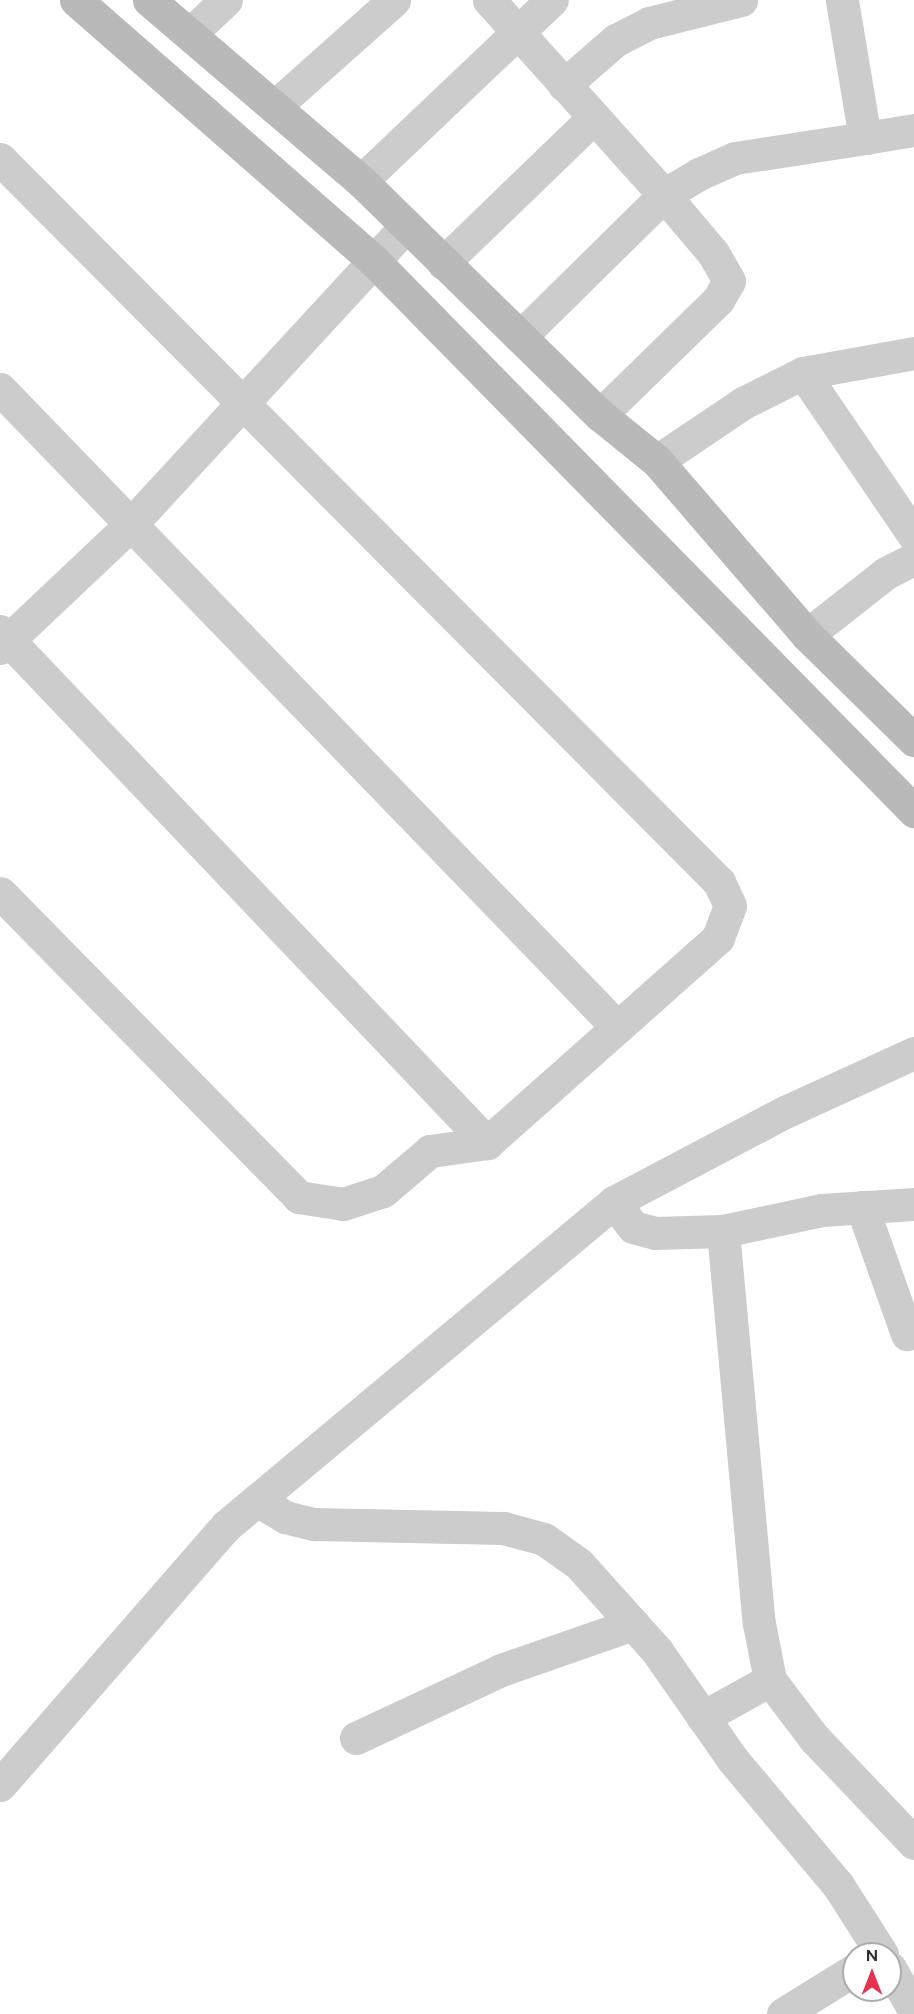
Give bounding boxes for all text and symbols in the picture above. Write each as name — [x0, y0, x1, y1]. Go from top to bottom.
north arrow — [842, 1942, 902, 2002]
text: N — [866, 1946, 878, 1965]

